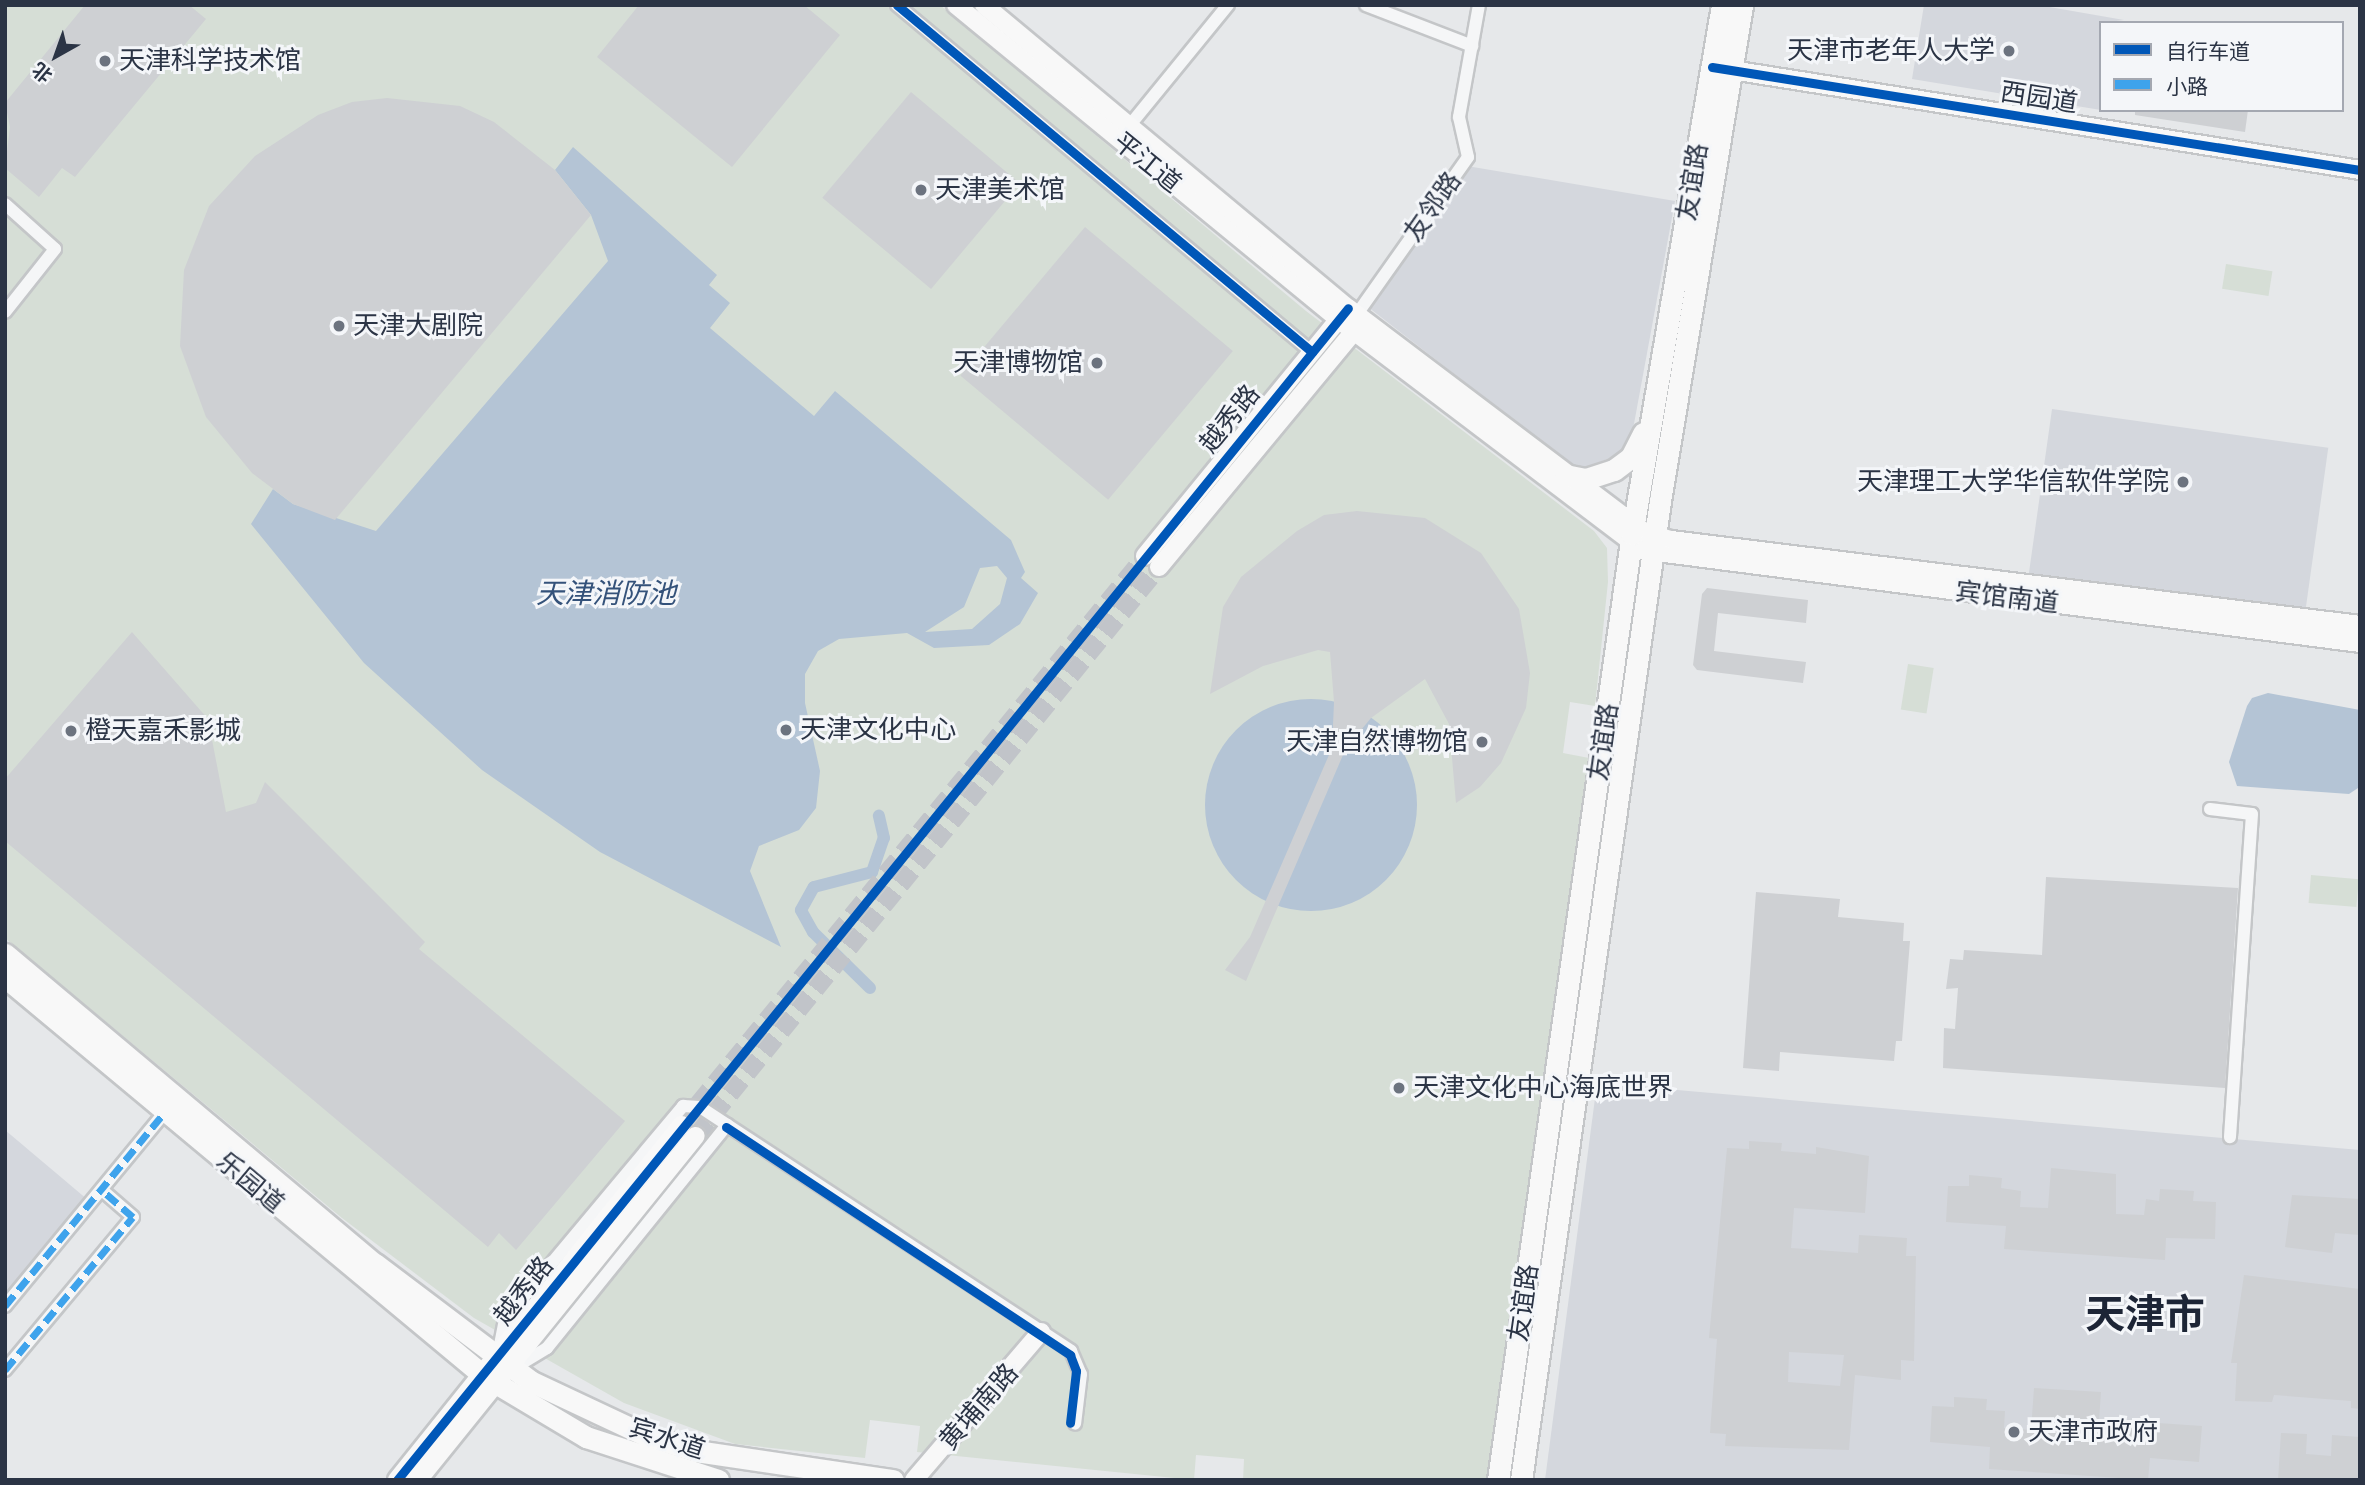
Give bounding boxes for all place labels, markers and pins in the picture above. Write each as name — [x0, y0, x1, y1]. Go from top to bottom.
place label: 天津市老年人大学 — [1787, 35, 1995, 67]
marker: 天津市老年人大学 — [2001, 43, 2017, 59]
place label: 天津科学技术馆 — [119, 45, 301, 77]
marker: 天津科学技术馆 — [97, 53, 113, 69]
place label: 天津美术馆 — [935, 174, 1065, 206]
marker: 天津美术馆 — [913, 182, 929, 198]
place label: 天津大剧院 — [353, 310, 483, 342]
marker: 天津大剧院 — [331, 318, 347, 334]
place label: 天津博物馆 — [953, 347, 1083, 379]
marker: 天津博物馆 — [1089, 355, 1105, 371]
place label: 天津理工大学华信软件学院 — [1857, 466, 2169, 498]
marker: 天津理工大学华信软件学院 — [2175, 474, 2191, 490]
place label: 天津文化中心 — [800, 714, 956, 746]
place label: 橙天嘉禾影城 — [85, 715, 241, 747]
marker: 天津文化中心 — [778, 722, 794, 738]
marker: 橙天嘉禾影城 — [63, 723, 79, 739]
place label: 天津自然博物馆 — [1286, 726, 1468, 758]
marker: 天津自然博物馆 — [1474, 734, 1490, 750]
place label: 天津文化中心海底世界 — [1413, 1072, 1673, 1104]
marker: 天津文化中心海底世界 — [1391, 1080, 1407, 1096]
place label: 天津市政府 — [2028, 1416, 2158, 1448]
marker: 天津市政府 — [2006, 1424, 2022, 1440]

